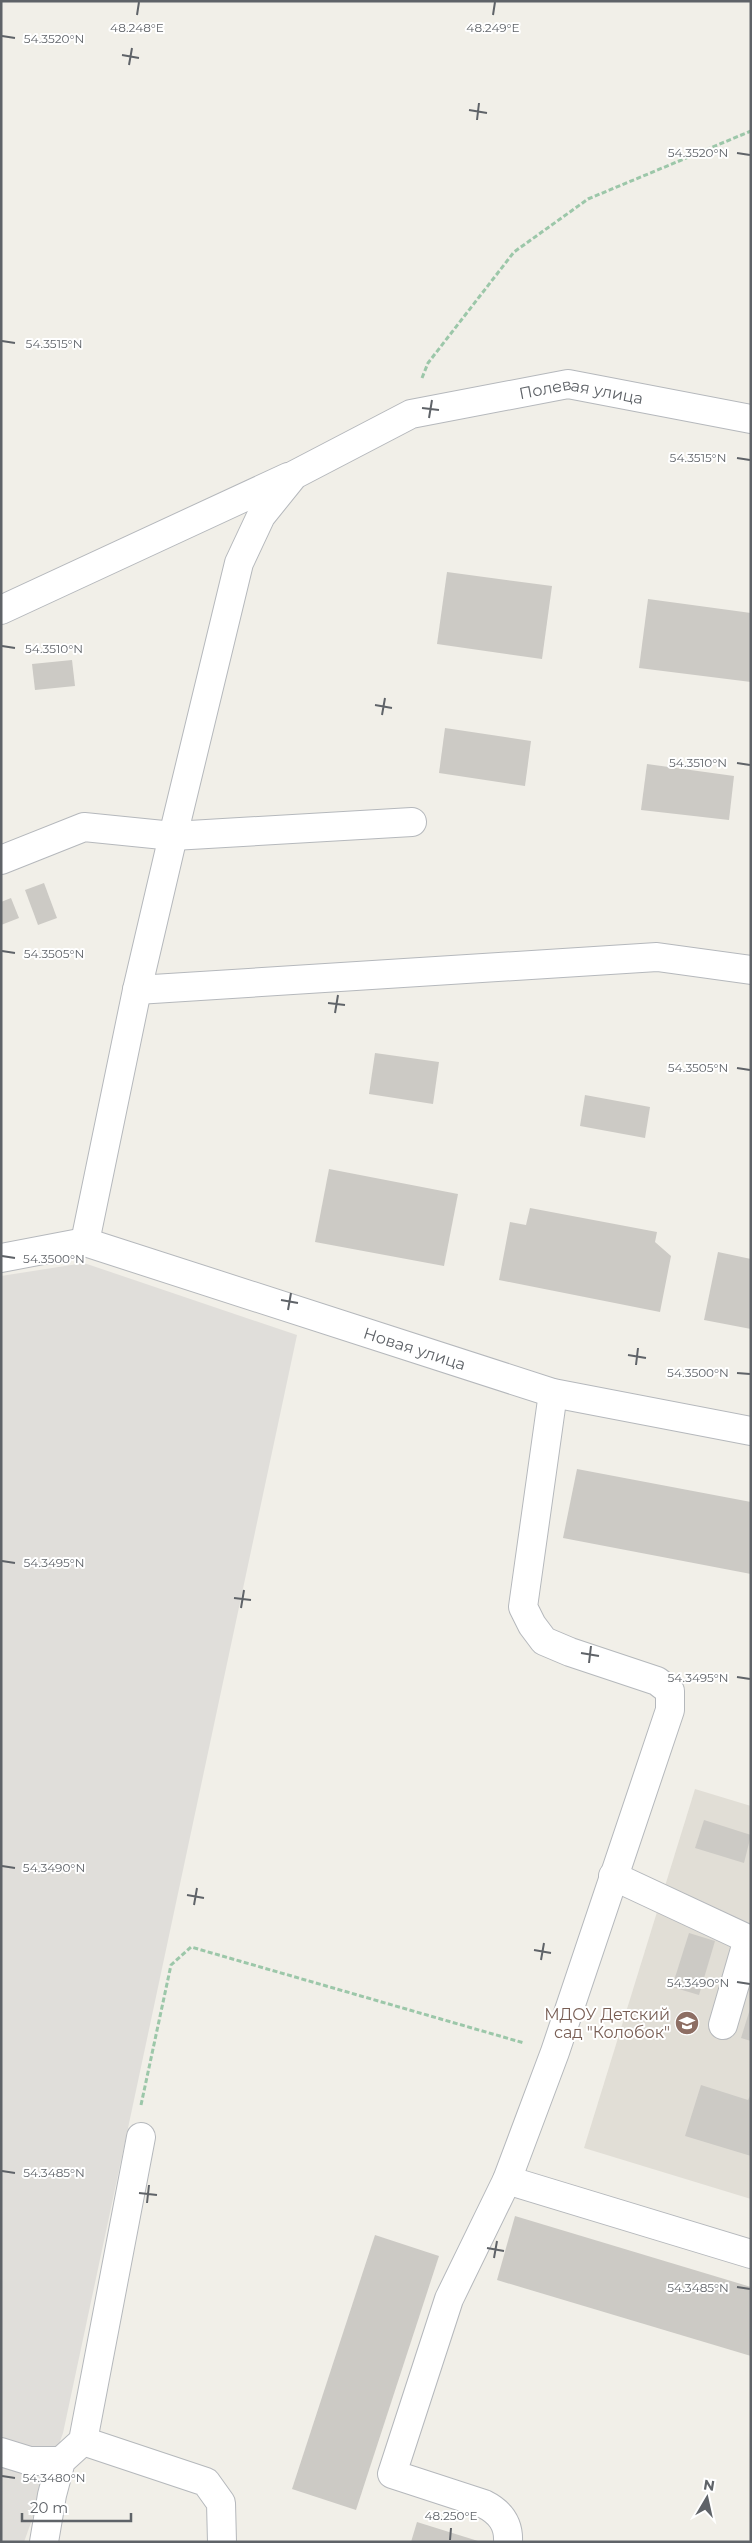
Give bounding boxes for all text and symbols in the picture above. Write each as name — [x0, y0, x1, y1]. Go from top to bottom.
text: 48.248°E — [110, 20, 164, 35]
text: 48.249°E — [466, 20, 520, 35]
text: 54.3520°N — [24, 31, 84, 46]
text: 54.3520°N — [668, 145, 728, 160]
text: 54.3515°N — [26, 336, 82, 351]
street label: Полевая улица — [517, 374, 645, 408]
text: 54.3515°N — [670, 450, 726, 465]
text: 54.3510°N — [25, 641, 83, 656]
text: 54.3510°N — [669, 755, 727, 770]
text: 54.3505°N — [24, 946, 84, 961]
text: 54.3505°N — [668, 1060, 728, 1075]
text: 54.3500°N — [23, 1251, 85, 1266]
street label: Новая улица — [361, 1323, 468, 1374]
text: 54.3500°N — [667, 1365, 729, 1380]
text: 54.3495°N — [24, 1555, 84, 1570]
text: 54.3495°N — [668, 1670, 728, 1685]
text: 54.3490°N — [23, 1860, 85, 1875]
text: 54.3490°N — [667, 1975, 729, 1990]
place label: МДОУ Детский сад "Колобок" — [544, 2005, 670, 2042]
school or university icon: МДОУ Детский сад "Колобок" — [674, 2010, 700, 2036]
text: 54.3485°N — [23, 2165, 85, 2180]
text: 54.3485°N — [667, 2280, 729, 2295]
text: 54.3480°N — [23, 2470, 85, 2485]
north arrow — [682, 2473, 732, 2523]
text: N — [702, 2475, 716, 2495]
scale bar — [22, 2490, 131, 2522]
text: 20 m — [30, 2498, 68, 2517]
text: 48.250°E — [424, 2508, 478, 2523]

